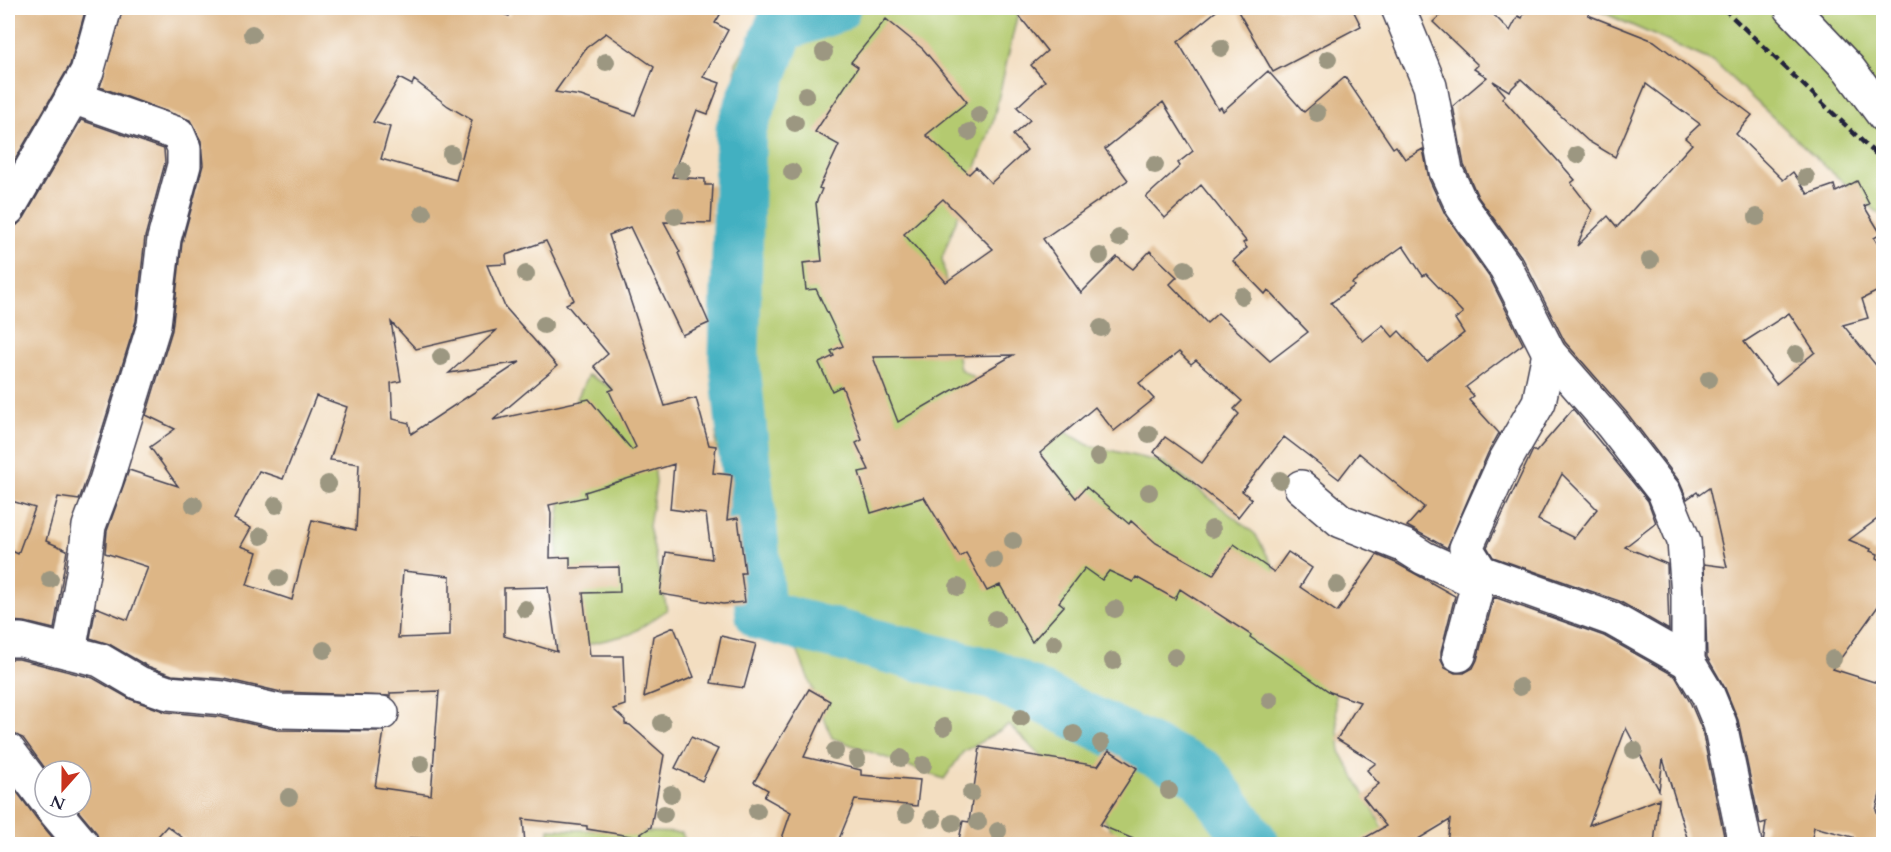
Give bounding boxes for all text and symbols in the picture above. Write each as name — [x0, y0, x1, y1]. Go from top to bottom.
north arrow — [33, 759, 93, 819]
text: N — [47, 789, 68, 815]

